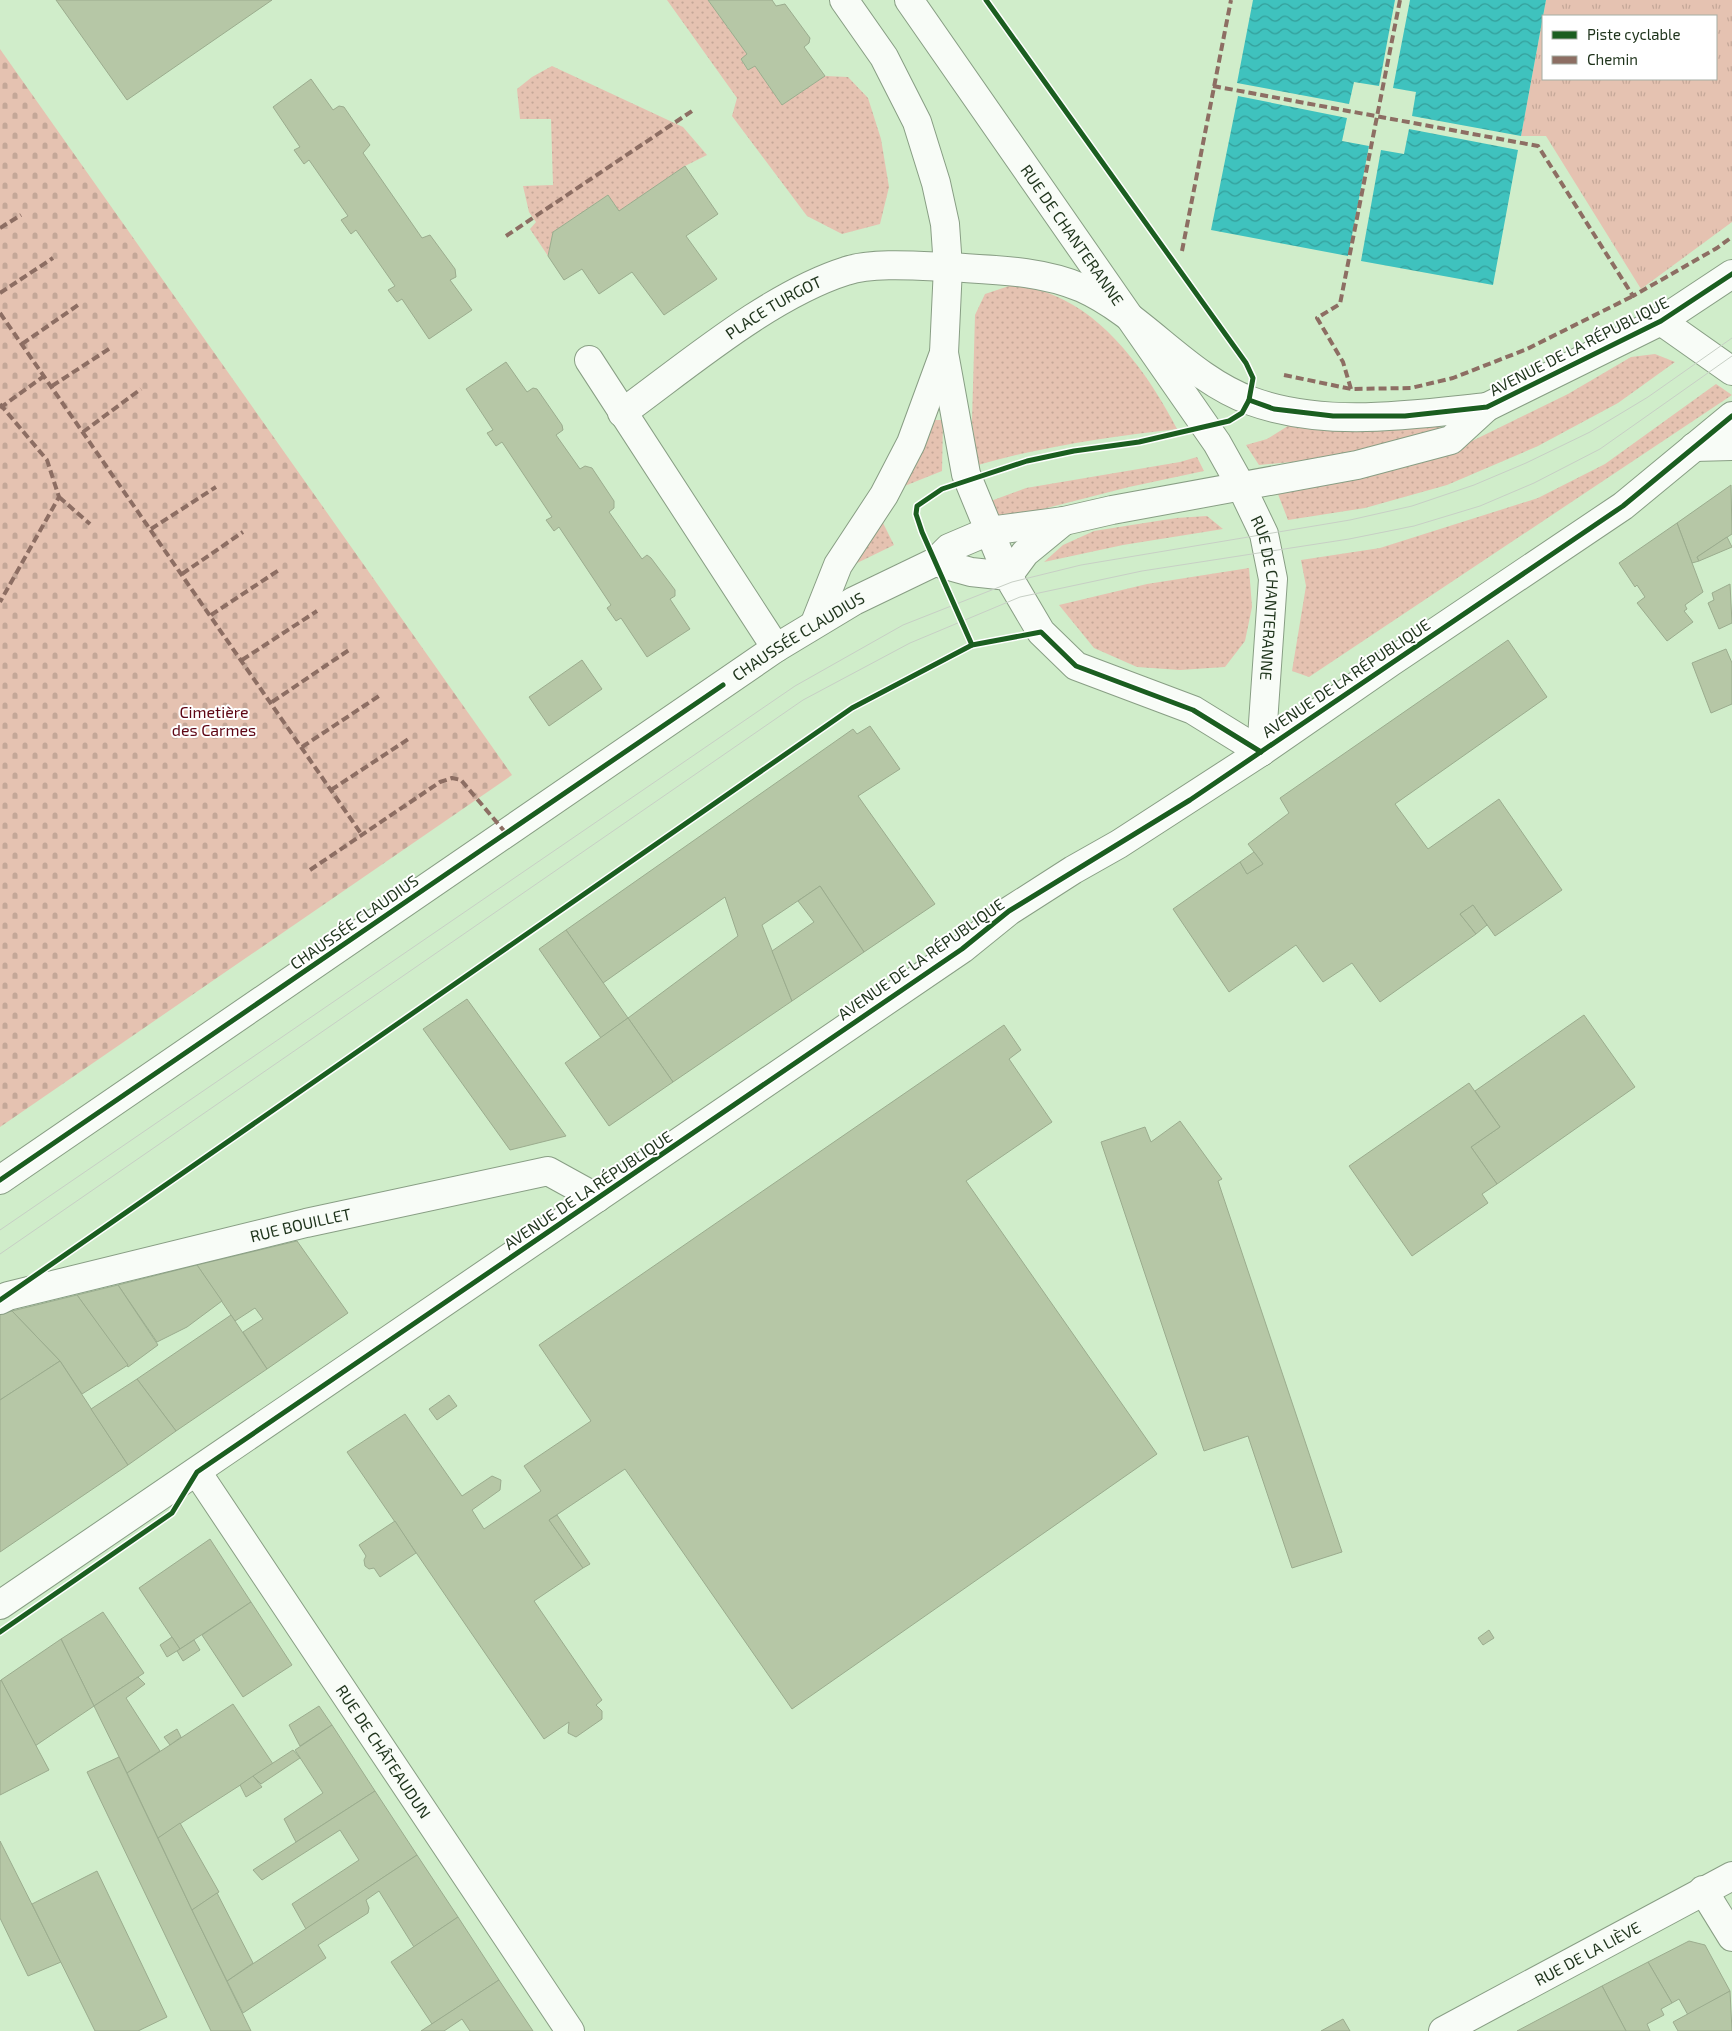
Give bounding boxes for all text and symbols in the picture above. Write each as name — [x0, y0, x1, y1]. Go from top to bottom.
legend — [1542, 15, 1717, 80]
text: Piste cyclable — [1587, 25, 1681, 43]
text: Chemin — [1587, 50, 1638, 68]
street label: RUE DE CHANTERANNE — [1017, 161, 1128, 309]
street label: PLACE TURGOT — [721, 271, 824, 343]
street label: AVENUE DE LA RÉPUBLIQUE — [1486, 292, 1672, 400]
street label: RUE DE CHANTERANNE — [1247, 512, 1283, 681]
street label: CHAUSSÉE CLAUDIUS — [728, 588, 867, 684]
street label: AVENUE DE LA RÉPUBLIQUE — [1258, 614, 1434, 742]
park label: Cimetière des Carmes — [172, 702, 256, 739]
street label: CHAUSSÉE CLAUDIUS — [286, 870, 421, 973]
street label: AVENUE DE LA RÉPUBLIQUE — [834, 894, 1008, 1024]
street label: AVENUE DE LA RÉPUBLIQUE — [500, 1126, 676, 1254]
street label: RUE BOUILLET — [248, 1204, 353, 1245]
street label: RUE DE CHÂTEAUDUN — [333, 1681, 435, 1822]
street label: RUE DE LA LIÈVE — [1531, 1917, 1644, 1989]

